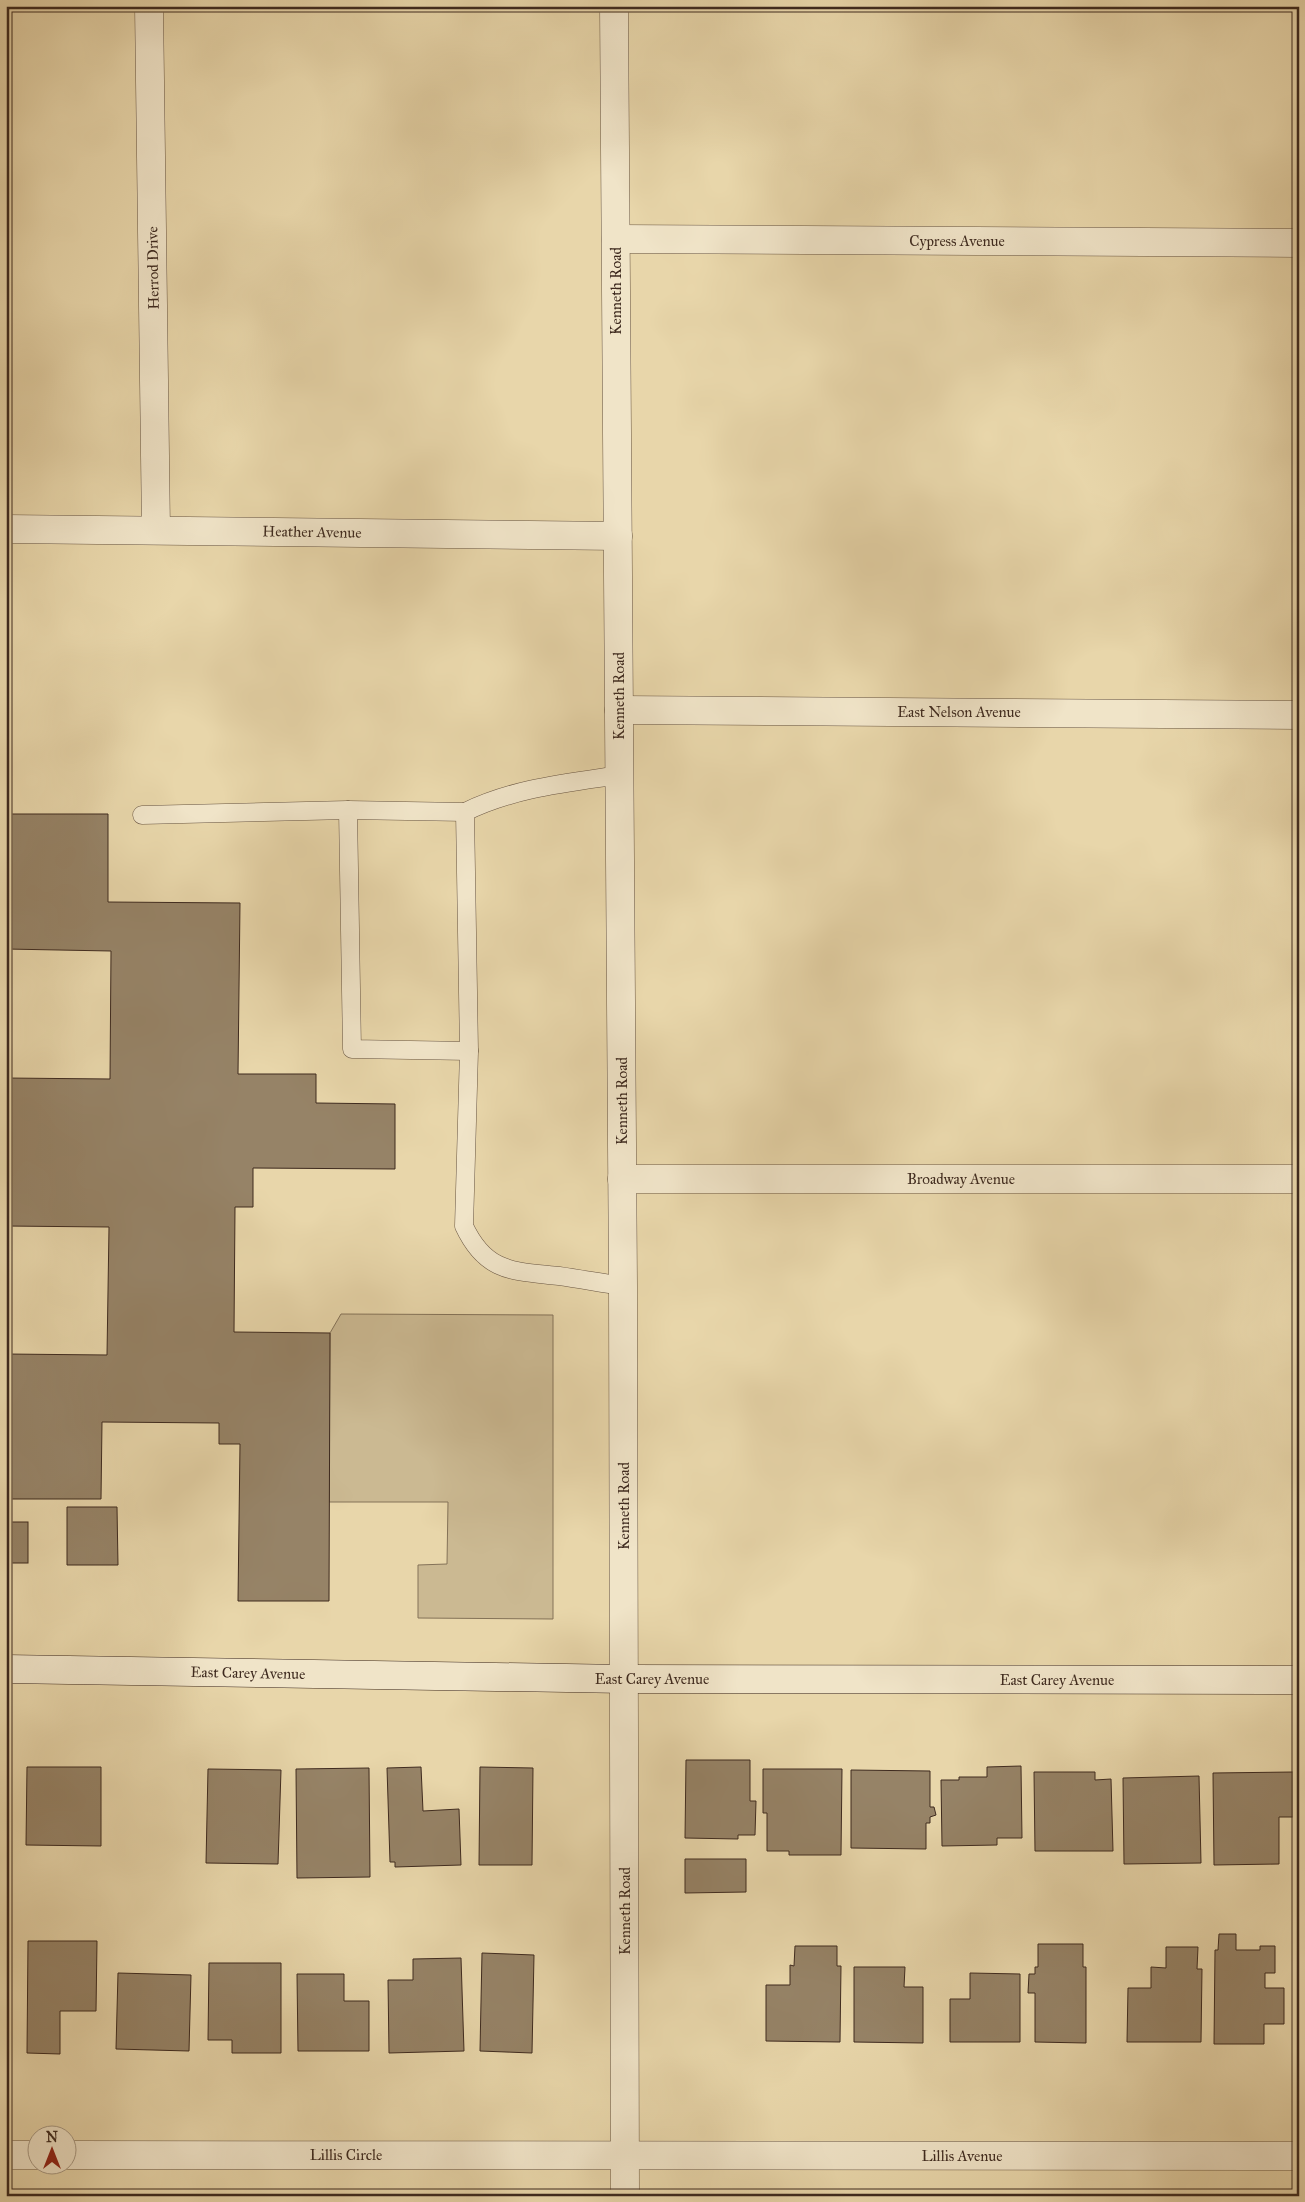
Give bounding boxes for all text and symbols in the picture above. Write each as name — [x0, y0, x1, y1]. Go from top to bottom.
street label: Herrod Drive — [143, 226, 163, 310]
street label: Cypress Avenue — [909, 232, 1005, 250]
street label: Kenneth Road — [607, 247, 625, 335]
street label: Heather Avenue — [262, 522, 362, 542]
street label: Kenneth Road — [610, 652, 628, 740]
street label: East Nelson Avenue — [897, 703, 1021, 721]
street label: Kenneth Road — [613, 1057, 631, 1145]
street label: Broadway Avenue — [907, 1170, 1015, 1188]
street label: Kenneth Road — [615, 1462, 633, 1550]
street label: East Carey Avenue — [191, 1663, 305, 1683]
street label: East Carey Avenue — [595, 1670, 709, 1688]
street label: East Carey Avenue — [1000, 1671, 1114, 1689]
street label: Kenneth Road — [616, 1867, 634, 1955]
north arrow — [28, 2124, 78, 2174]
text: N — [46, 2129, 58, 2146]
street label: Lillis Circle — [310, 2146, 382, 2164]
street label: Lillis Avenue — [921, 2147, 1003, 2165]

